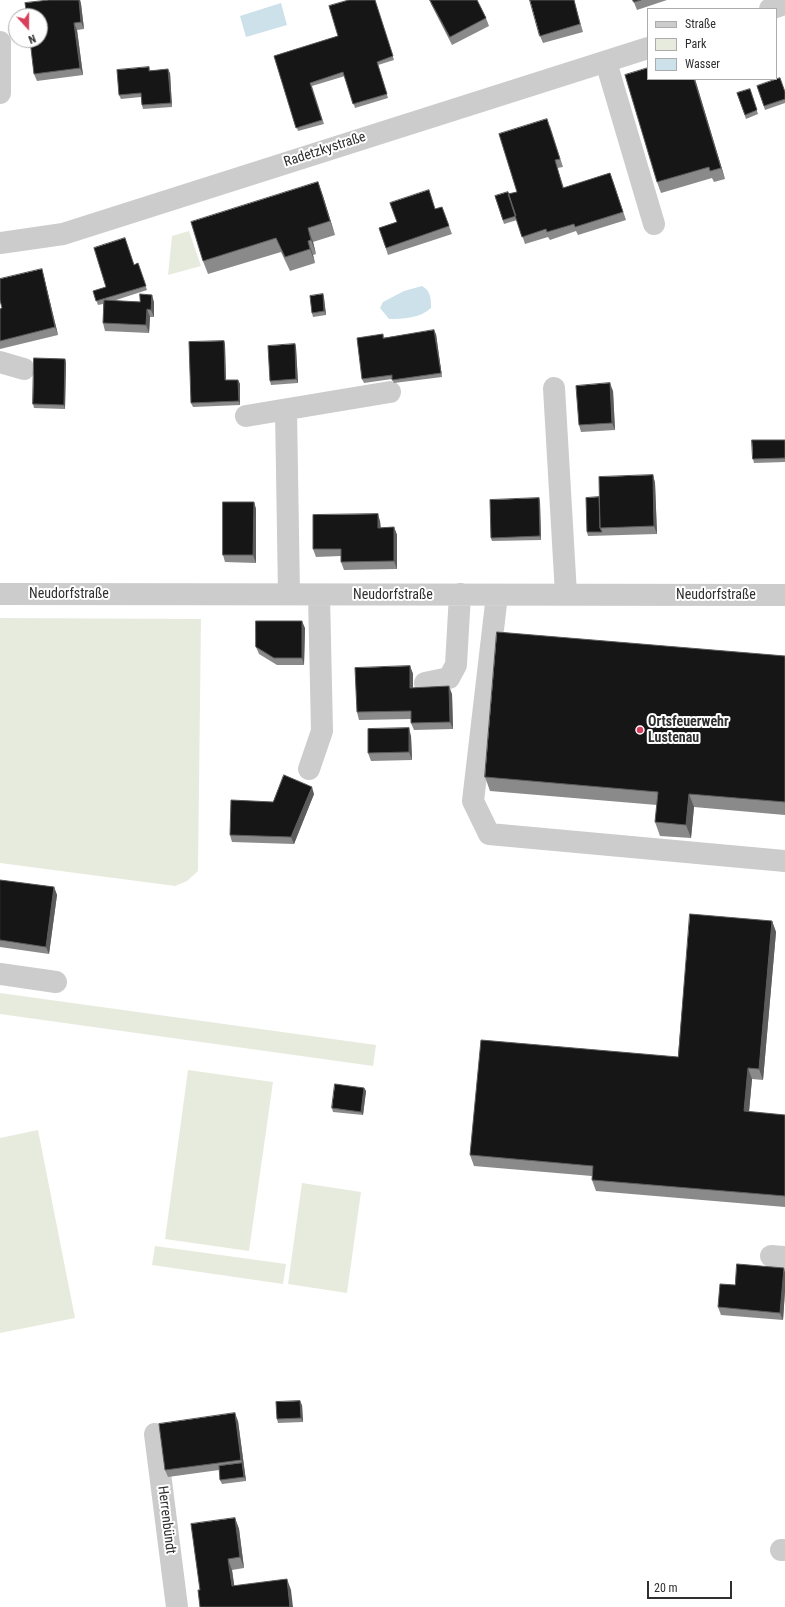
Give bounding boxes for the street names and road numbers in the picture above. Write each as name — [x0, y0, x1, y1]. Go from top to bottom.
street label: Radetzkystraße — [282, 129, 368, 171]
street label: Neudorfstraße — [29, 586, 109, 602]
street label: Neudorfstraße — [353, 587, 433, 603]
street label: Neudorfstraße — [676, 587, 756, 603]
street label: Herrenbündt — [153, 1485, 179, 1555]

